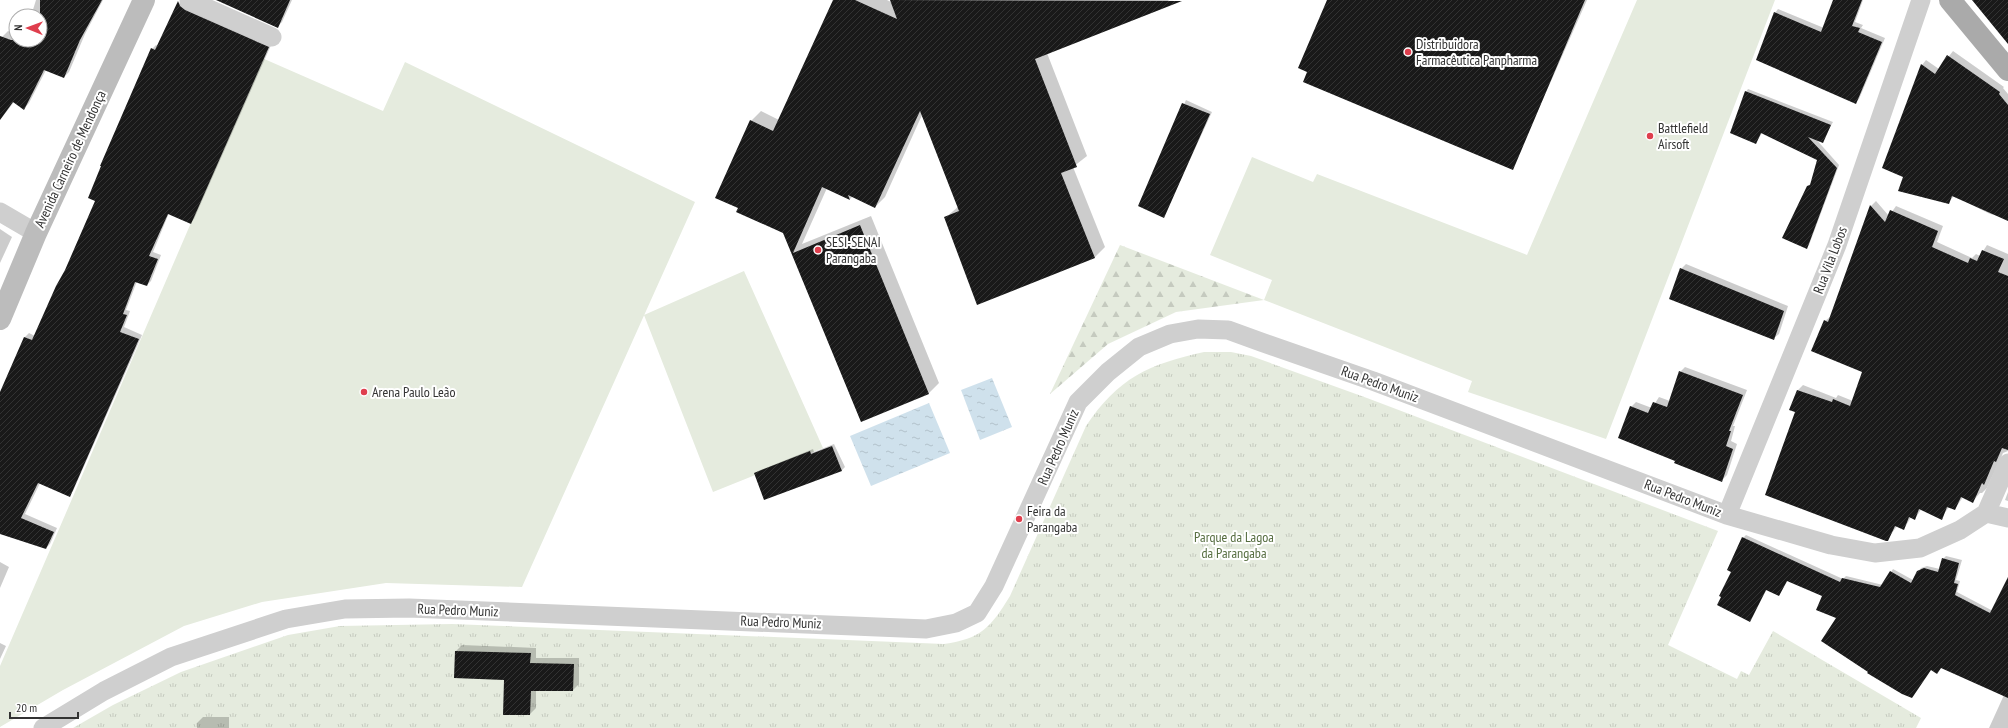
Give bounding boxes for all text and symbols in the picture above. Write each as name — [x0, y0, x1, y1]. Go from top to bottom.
north arrow — [8, 8, 48, 48]
text: N — [11, 25, 25, 31]
place label: Distribuidora Farmacêutica Panpharma — [1416, 35, 1537, 69]
marker: Distribuidora Farmacêutica Panpharma — [1403, 47, 1413, 57]
street label: Avenida Carneiro de Mendonça — [30, 88, 110, 230]
place label: Battlefield Airsoft — [1658, 119, 1708, 153]
marker: Battlefield Airsoft — [1645, 131, 1655, 141]
street label: Rua Vila Lobos — [1809, 224, 1851, 296]
place label: SESI-SENAI Parangaba — [826, 233, 881, 267]
marker: SESI-SENAI Parangaba — [813, 245, 823, 255]
street label: Rua Pedro Muniz — [1339, 362, 1421, 406]
place label: Arena Paulo Leão — [372, 383, 455, 401]
marker: Arena Paulo Leão — [359, 387, 369, 397]
street label: Rua Pedro Muniz — [1033, 406, 1083, 488]
street label: Rua Pedro Muniz — [1642, 475, 1724, 521]
place label: Feira da Parangaba — [1027, 502, 1077, 536]
marker: Feira da Parangaba — [1014, 514, 1024, 524]
park label: Parque da Lagoa da Parangaba — [1194, 528, 1274, 562]
street label: Rua Pedro Muniz — [417, 600, 499, 620]
street label: Rua Pedro Muniz — [740, 612, 822, 632]
scale bar — [10, 694, 78, 720]
text: 20 m — [16, 700, 37, 715]

